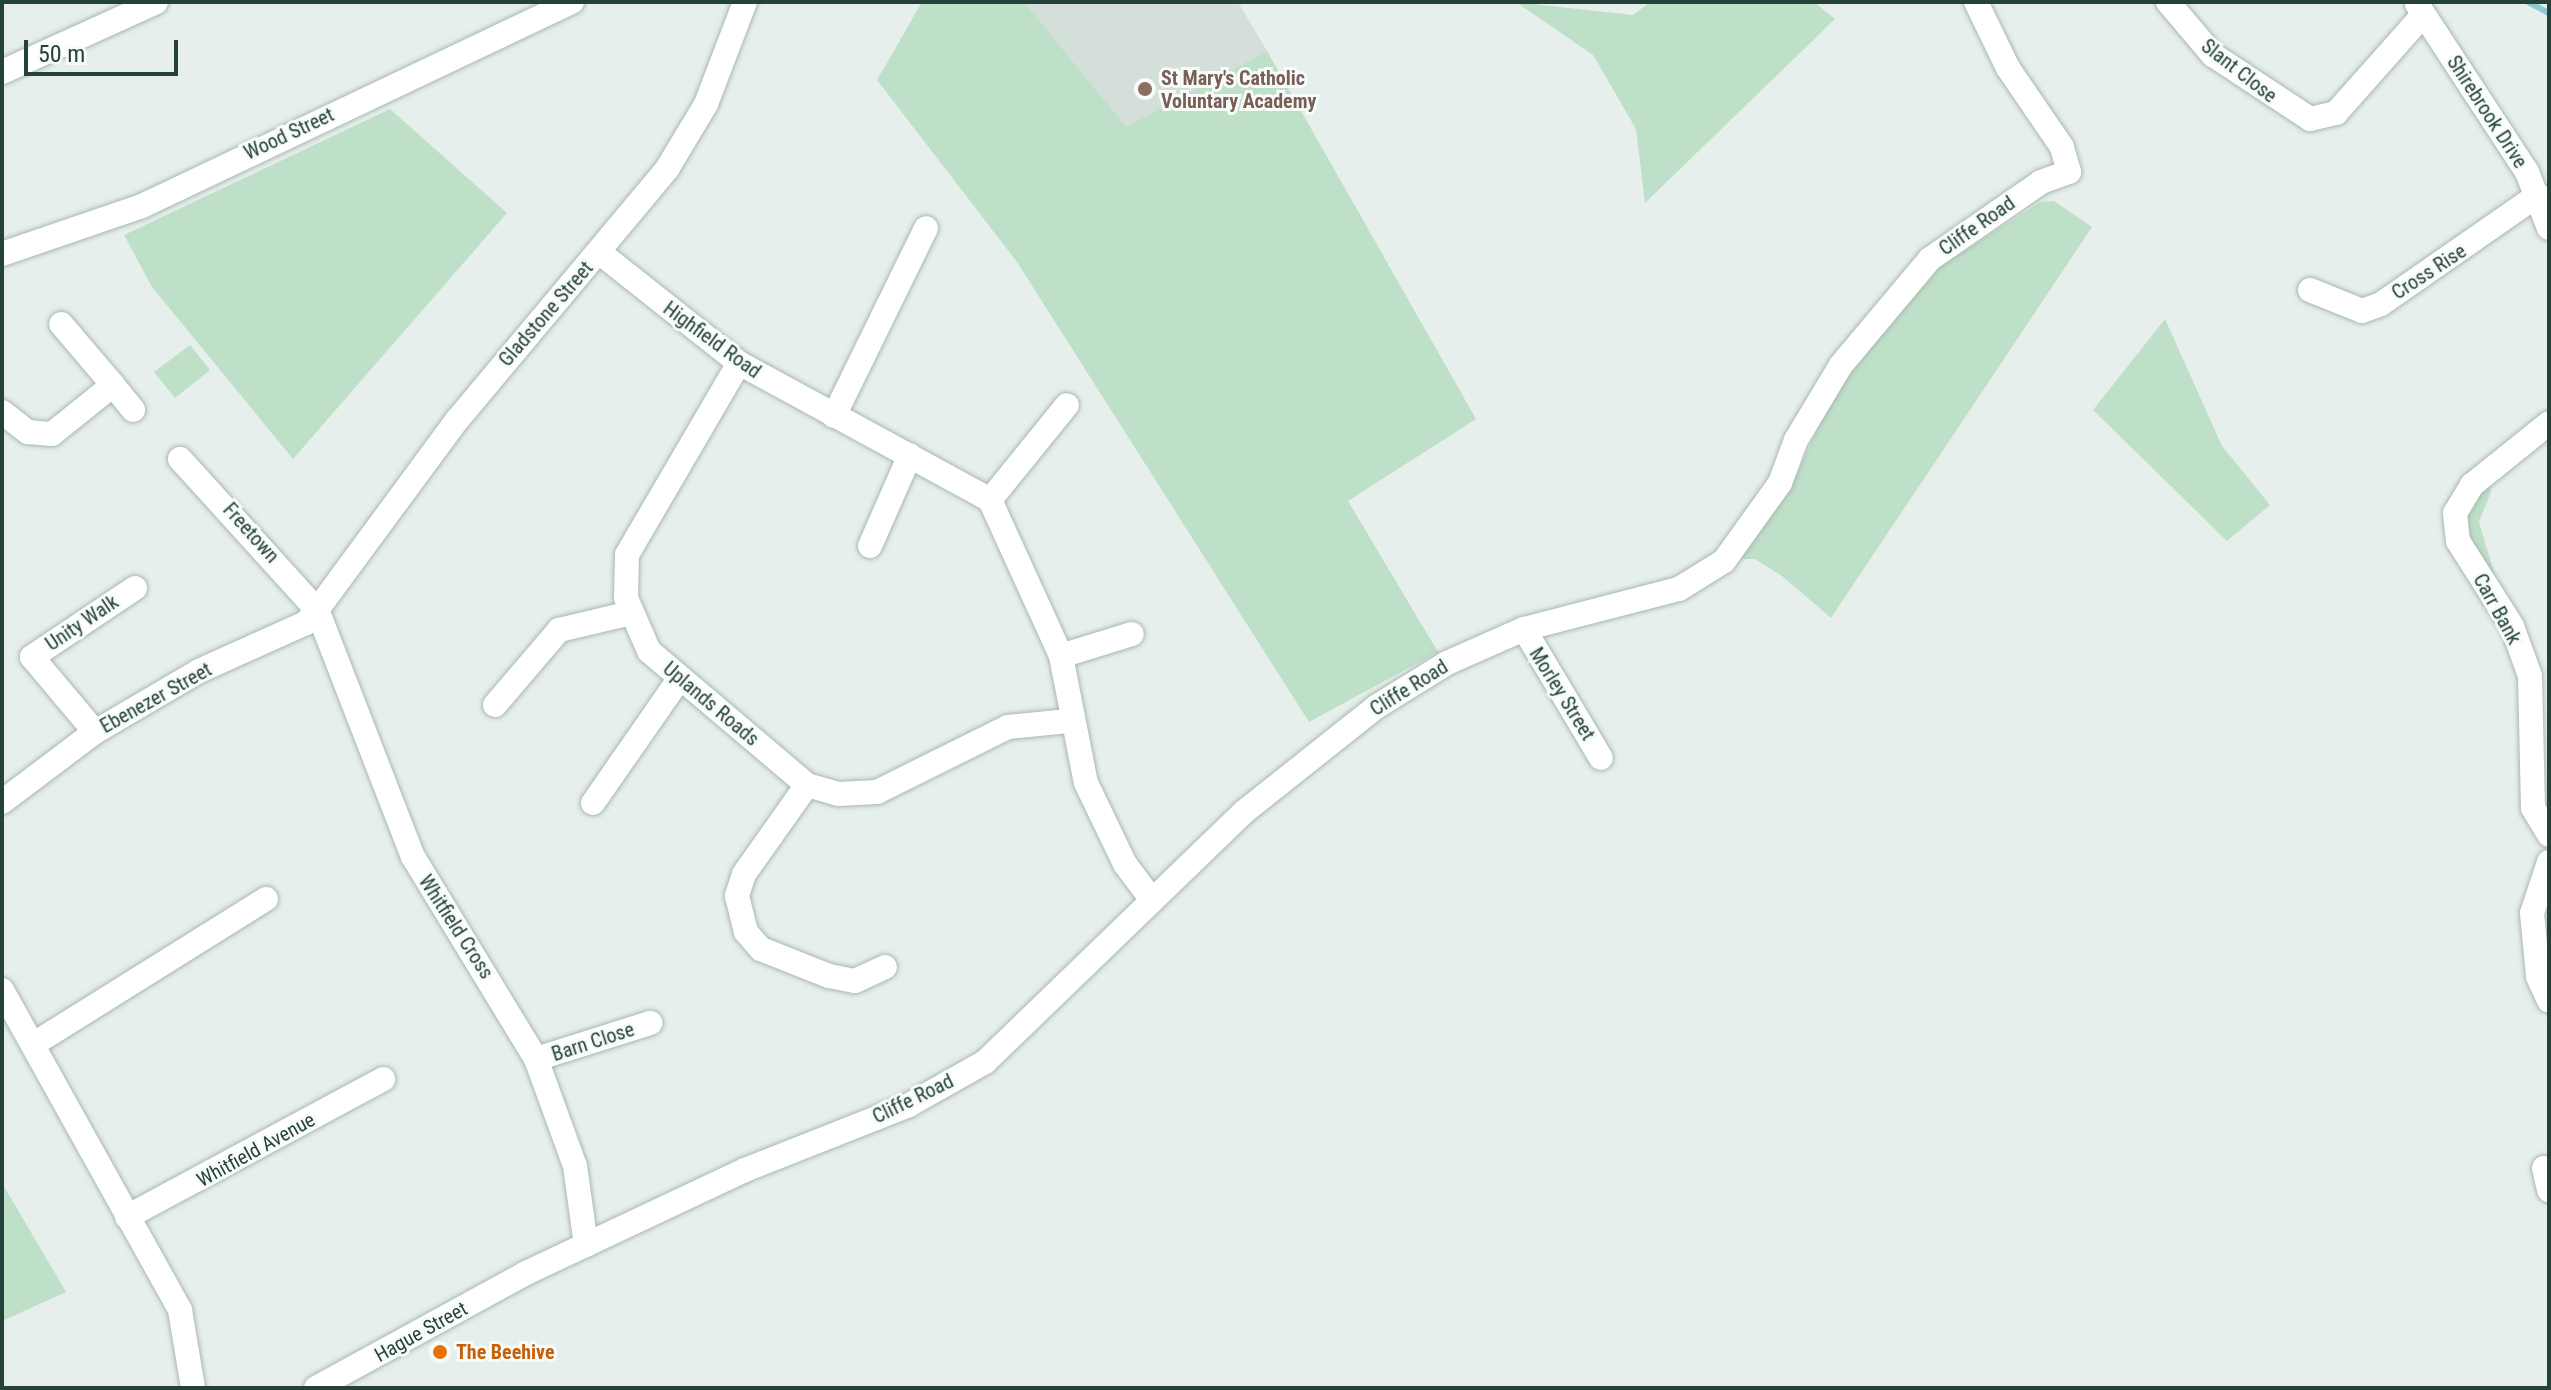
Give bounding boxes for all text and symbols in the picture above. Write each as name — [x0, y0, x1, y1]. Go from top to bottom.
scale bar — [28, 24, 182, 74]
street label: Slant Close — [2196, 34, 2282, 108]
text: 50 m — [38, 40, 85, 68]
street label: Shirebrook Drive — [2442, 51, 2532, 173]
place label: St Mary's Catholic Voluntary Academy — [1161, 66, 1316, 113]
marker: St Mary's Catholic Voluntary Academy — [1136, 80, 1154, 98]
street label: Wood Street — [240, 103, 338, 165]
street label: Cliffe Road — [1934, 191, 2020, 261]
street label: Cross Rise — [2387, 239, 2471, 305]
street label: Gladstone Street — [494, 257, 598, 371]
street label: Highfield Road — [658, 297, 766, 383]
street label: Freetown — [218, 498, 284, 568]
street label: Carr Bank — [2468, 570, 2526, 648]
street label: Unity Walk — [41, 590, 123, 656]
street label: Morley Street — [1524, 643, 1600, 745]
street label: Cliffe Road — [1366, 655, 1452, 721]
street label: Ebenezer Street — [96, 657, 216, 739]
street label: Uplands Roads — [658, 657, 764, 751]
street label: Whitfield Cross — [413, 870, 499, 984]
street label: Barn Close — [549, 1017, 637, 1067]
street label: Cliffe Road — [869, 1069, 957, 1129]
street label: Whitfield Avenue — [193, 1108, 319, 1192]
street label: Hague Street — [370, 1297, 472, 1367]
place label: The Beehive — [456, 1340, 555, 1364]
marker: The Beehive — [431, 1343, 449, 1361]

